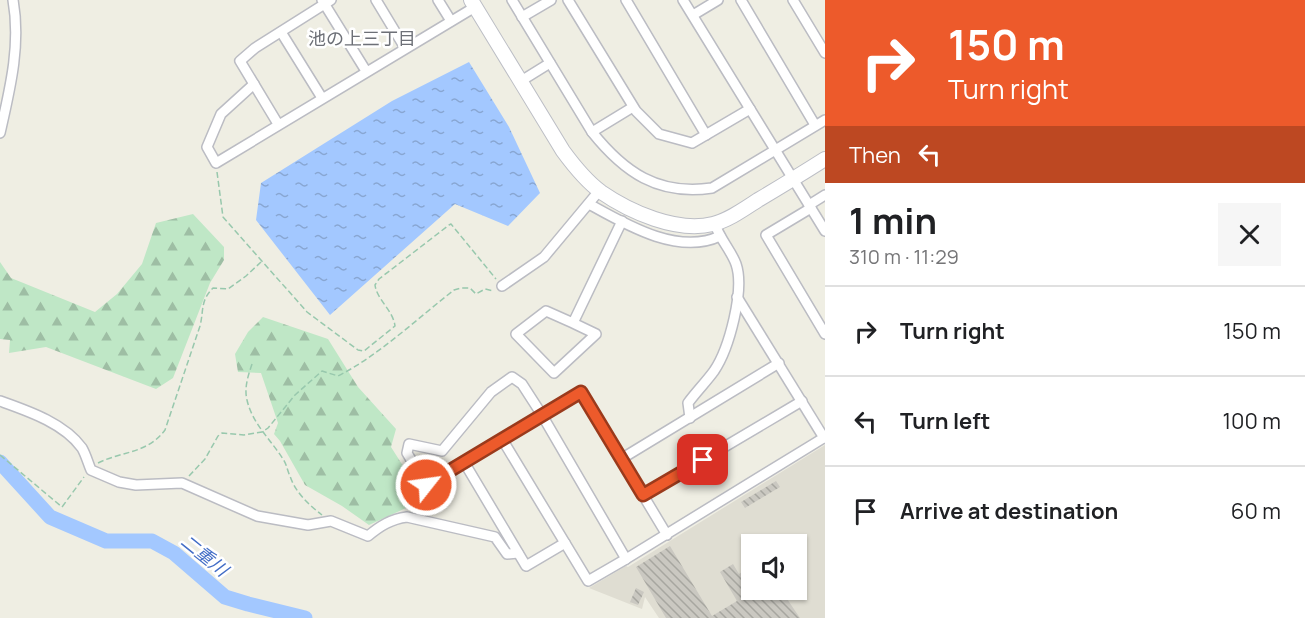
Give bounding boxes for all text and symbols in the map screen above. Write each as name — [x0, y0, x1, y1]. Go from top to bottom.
text: 150 m — [948, 15, 1065, 73]
icon: right — [849, 24, 927, 102]
district label: 池の上三丁目 — [308, 26, 416, 50]
text: Turn right — [948, 70, 1069, 107]
icon: left — [913, 138, 946, 171]
text: Then — [849, 140, 901, 170]
text: 1 min — [849, 196, 937, 245]
button: close — [1218, 203, 1281, 266]
text: 310 m · 11:29 — [849, 243, 959, 270]
icon: right — [849, 315, 882, 348]
text: Turn right — [900, 316, 1005, 346]
text: 150 m — [1223, 316, 1281, 346]
icon: left — [849, 405, 882, 438]
text: Turn left — [900, 406, 990, 436]
text: 100 m — [1223, 406, 1281, 436]
pin — [677, 434, 728, 485]
icon: arrive — [686, 443, 719, 476]
position arrow — [394, 453, 458, 517]
icon: arrive — [849, 495, 882, 528]
text: Arrive at destination — [900, 496, 1118, 526]
text: 60 m — [1231, 496, 1281, 526]
water label: 二重川 — [176, 529, 235, 583]
map controls — [741, 534, 807, 600]
button: sound — [741, 534, 807, 600]

